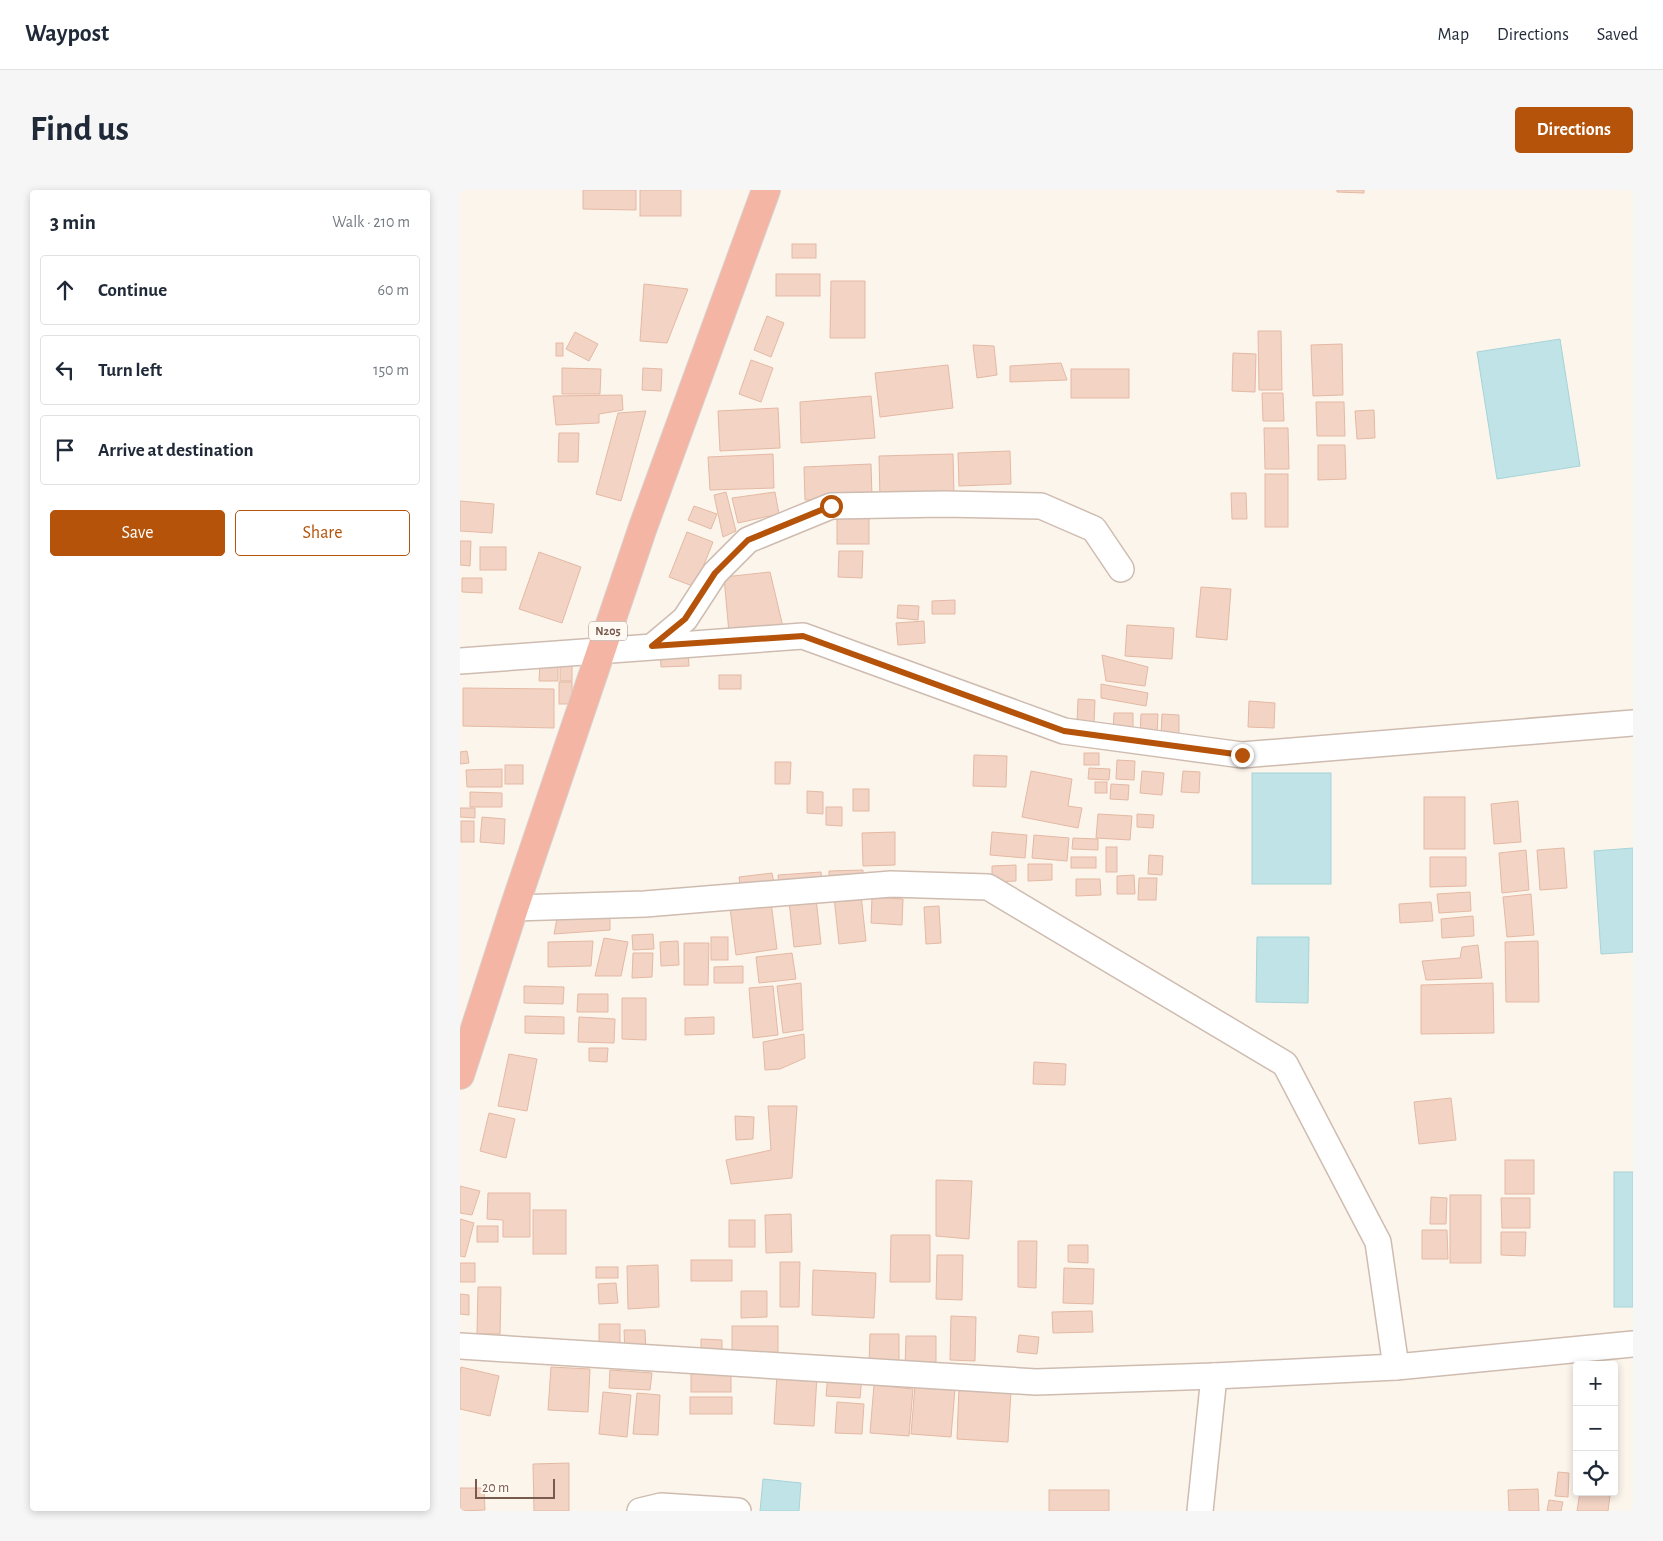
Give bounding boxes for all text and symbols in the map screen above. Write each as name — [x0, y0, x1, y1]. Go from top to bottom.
text: Waypost — [25, 22, 109, 46]
text: Map — [1438, 26, 1469, 44]
text: Directions — [1497, 26, 1569, 44]
text: Saved — [1597, 26, 1638, 44]
button: Directions — [1515, 107, 1633, 153]
text: Find us — [30, 112, 129, 147]
text: 3 min — [50, 212, 96, 233]
text: Walk · 210 m — [332, 214, 410, 230]
icon: ahead — [51, 276, 79, 304]
text: Continue — [98, 281, 167, 300]
text: 60 m — [378, 282, 409, 298]
icon: left — [51, 356, 79, 384]
text: Turn left — [98, 361, 162, 380]
text: 150 m — [373, 362, 409, 378]
icon: arrive — [51, 436, 79, 464]
text: Arrive at destination — [98, 441, 254, 460]
route start — [820, 495, 843, 518]
button: Save — [50, 510, 225, 556]
button: Share — [235, 510, 410, 556]
road number: N205 — [589, 622, 627, 641]
route end — [1231, 744, 1254, 767]
map controls — [1573, 1361, 1618, 1496]
button: + — [1573, 1361, 1618, 1406]
button: − — [1573, 1406, 1618, 1451]
button: locate — [1573, 1451, 1618, 1496]
scale bar — [475, 1476, 555, 1499]
text: 20 m — [482, 1481, 509, 1495]

